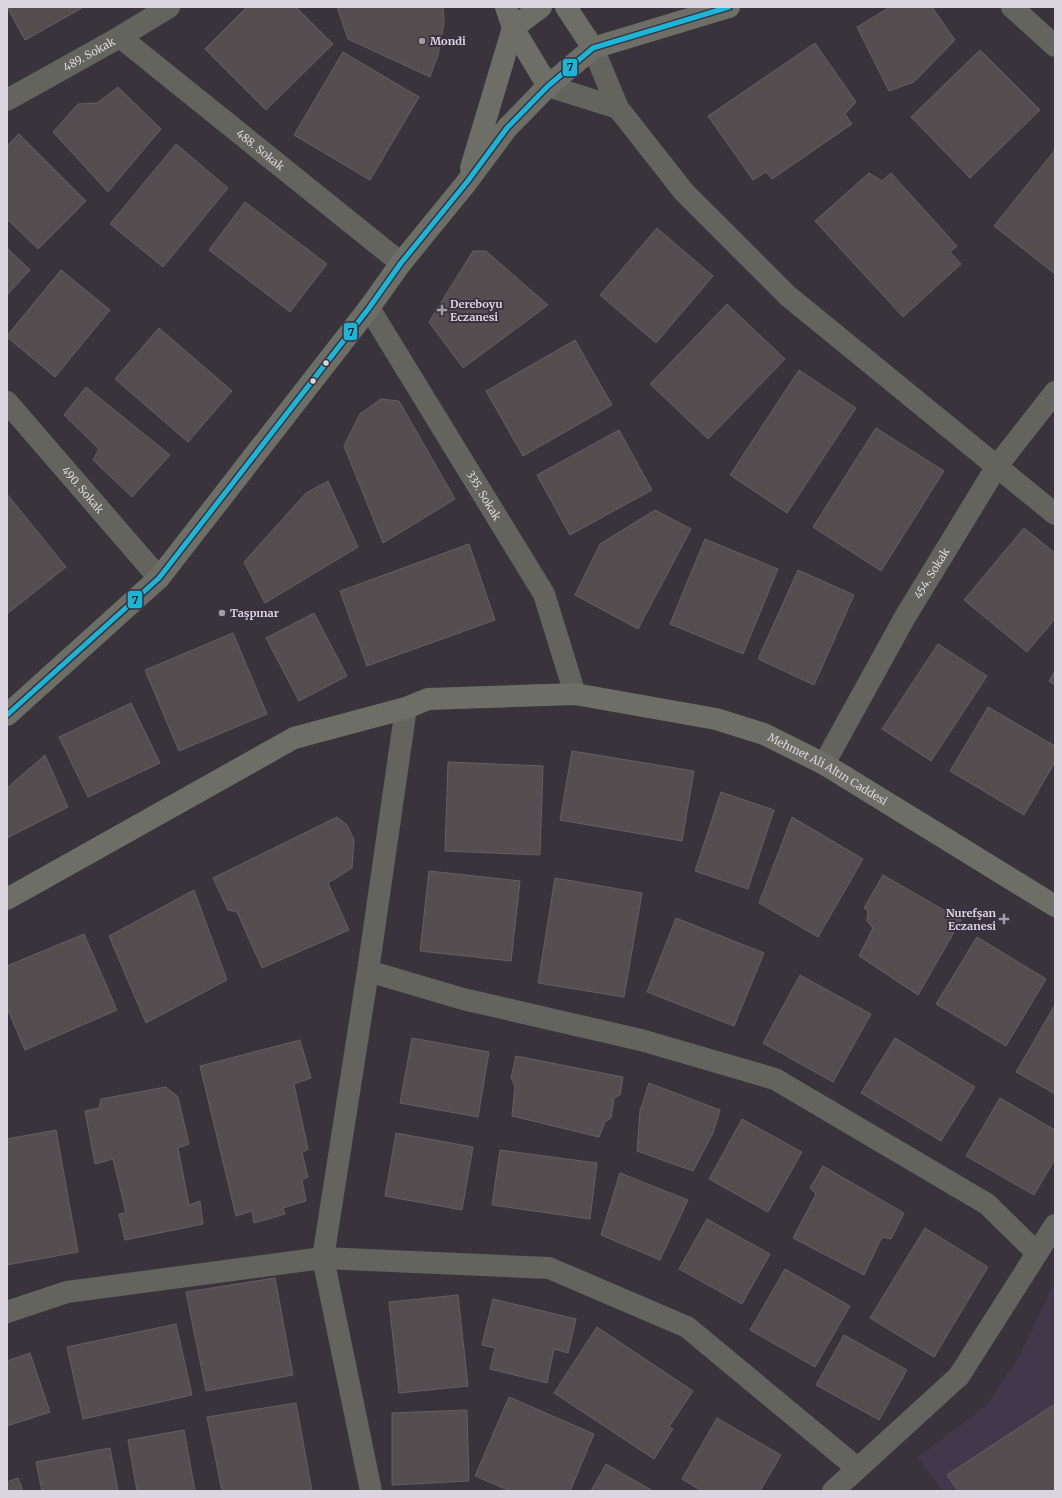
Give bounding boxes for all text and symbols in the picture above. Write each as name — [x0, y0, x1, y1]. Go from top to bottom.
street label: 489. Sokak — [61, 34, 118, 74]
place label: Mondi — [430, 34, 466, 48]
marker: Mondi — [417, 36, 427, 46]
line badge: 7 — [562, 58, 578, 77]
text: 7 — [567, 60, 574, 74]
street label: 488. Sokak — [233, 126, 287, 173]
place label: Dereboyu Eczanesi — [450, 297, 503, 324]
marker: Dereboyu Eczanesi — [437, 305, 447, 315]
line badge: 7 — [343, 322, 358, 341]
text: 7 — [348, 325, 355, 339]
unlabelled marker — [321, 358, 331, 368]
unlabelled marker — [308, 376, 318, 386]
street label: 490. Sokak — [59, 463, 107, 516]
street label: 335. Sokak — [463, 468, 504, 523]
street label: 454. Sokak — [911, 545, 952, 601]
line badge: 7 — [127, 590, 143, 609]
text: 7 — [132, 593, 139, 607]
place label: Taşpınar — [230, 606, 279, 620]
marker: Taşpınar — [217, 608, 227, 618]
street label: Mehmet Ali Altın Caddesi — [765, 730, 890, 809]
place label: Nurefşan Eczanesi — [946, 906, 997, 933]
marker: Nurefşan Eczanesi — [999, 914, 1009, 924]

